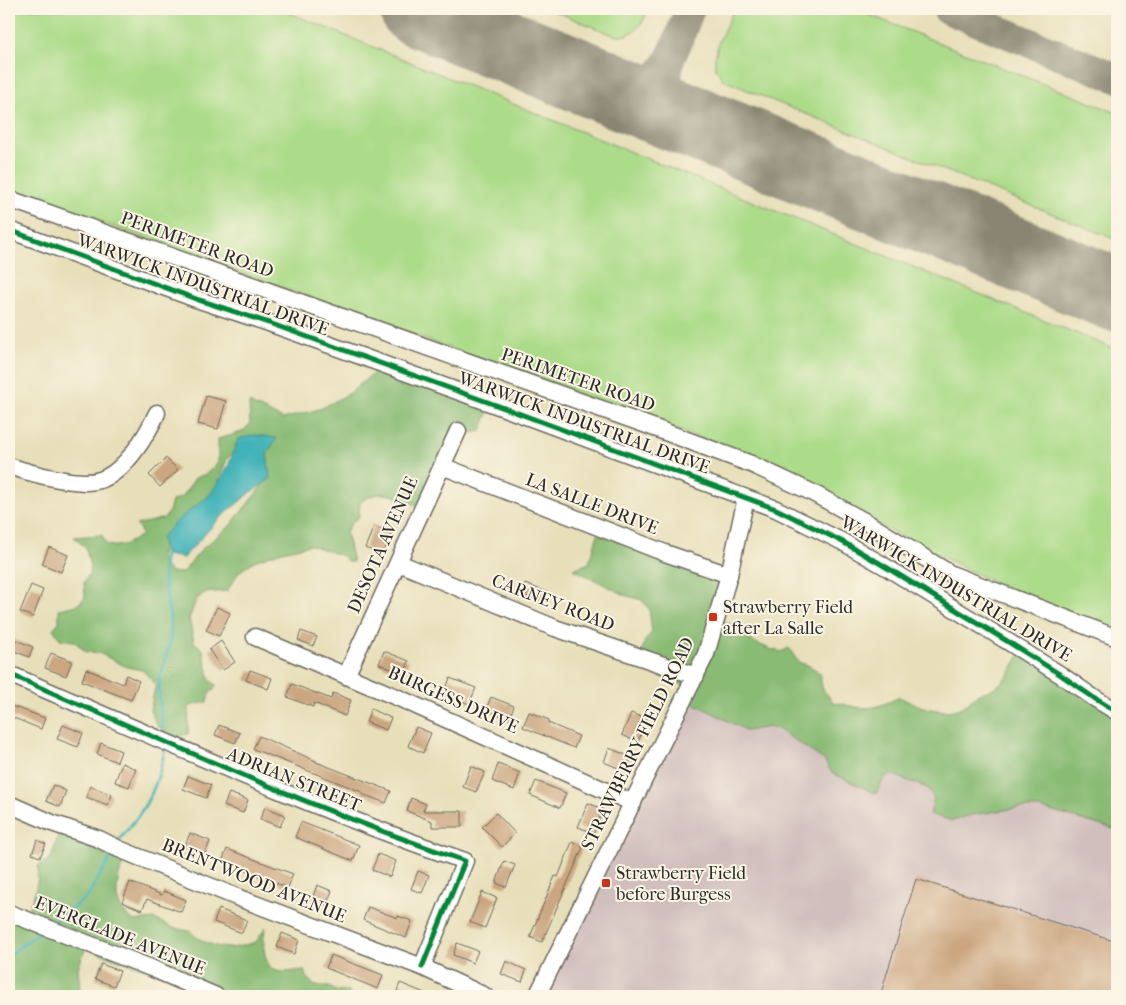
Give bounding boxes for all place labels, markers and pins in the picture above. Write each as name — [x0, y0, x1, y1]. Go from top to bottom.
place label: Strawberry Field after La Salle — [723, 597, 853, 639]
marker: Strawberry Field after La Salle — [707, 611, 719, 623]
place label: Strawberry Field before Burgess — [615, 863, 746, 905]
marker: Strawberry Field before Burgess — [600, 877, 612, 889]

